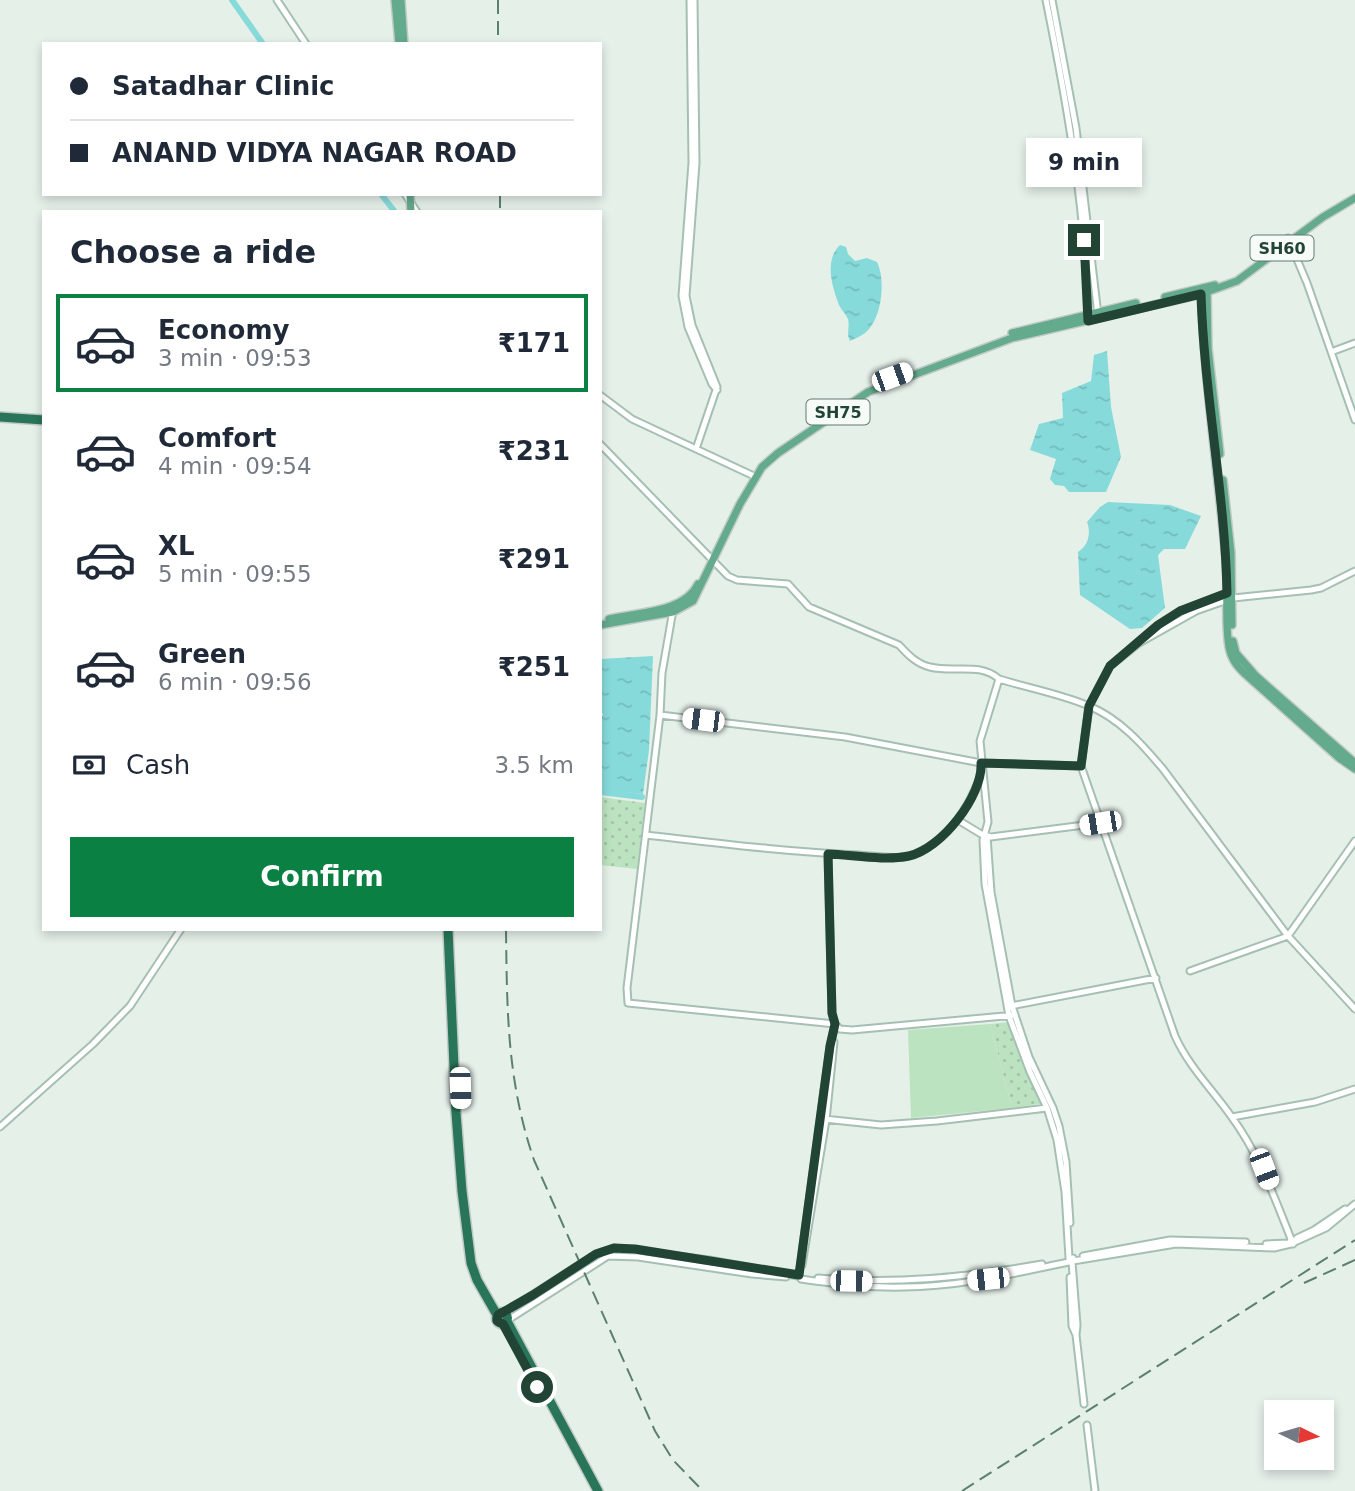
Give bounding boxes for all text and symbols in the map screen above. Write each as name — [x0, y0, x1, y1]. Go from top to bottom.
text: Satadhar Clinic — [112, 71, 335, 101]
text: ANAND VIDYA NAGAR ROAD — [112, 138, 517, 168]
callout: 9 min — [1026, 138, 1142, 188]
text: 9 min — [1048, 149, 1120, 175]
route end — [1068, 224, 1100, 256]
text: Choose a ride — [70, 233, 316, 271]
road number: SH60 — [1250, 236, 1314, 260]
icon: car — [74, 312, 137, 375]
text: Economy — [158, 315, 289, 345]
text: ₹171 — [498, 328, 570, 358]
text: 3 min · 09:53 — [158, 345, 312, 371]
car — [869, 360, 916, 394]
road number: SH75 — [806, 400, 870, 424]
icon: car — [74, 420, 137, 483]
text: Comfort — [158, 423, 276, 453]
text: ₹231 — [498, 436, 570, 466]
text: 4 min · 09:54 — [158, 453, 312, 479]
icon: car — [74, 528, 137, 591]
text: XL — [158, 531, 195, 561]
text: ₹291 — [498, 544, 570, 574]
text: 5 min · 09:55 — [158, 561, 312, 587]
icon: car — [74, 636, 137, 699]
text: Green — [158, 639, 246, 669]
text: ₹251 — [498, 652, 570, 682]
text: 6 min · 09:56 — [158, 669, 312, 695]
car — [681, 707, 726, 733]
icon: cash — [70, 746, 108, 784]
text: Cash — [126, 750, 190, 780]
text: 3.5 km — [494, 752, 574, 778]
car — [1078, 809, 1123, 837]
button: Confirm — [70, 837, 574, 917]
car — [449, 1067, 472, 1109]
car — [1247, 1146, 1282, 1192]
car — [967, 1266, 1010, 1292]
car — [830, 1270, 873, 1292]
route start — [521, 1371, 553, 1403]
north arrow — [1264, 1400, 1334, 1470]
map controls — [1264, 1400, 1334, 1470]

